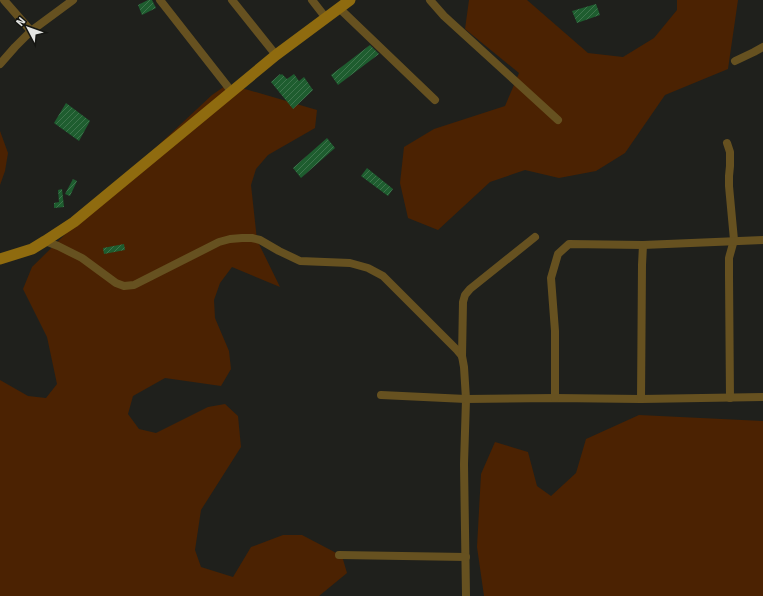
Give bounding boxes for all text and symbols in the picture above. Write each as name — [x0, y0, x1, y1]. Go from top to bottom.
north arrow — [8, 8, 48, 48]
text: N — [13, 15, 28, 29]

